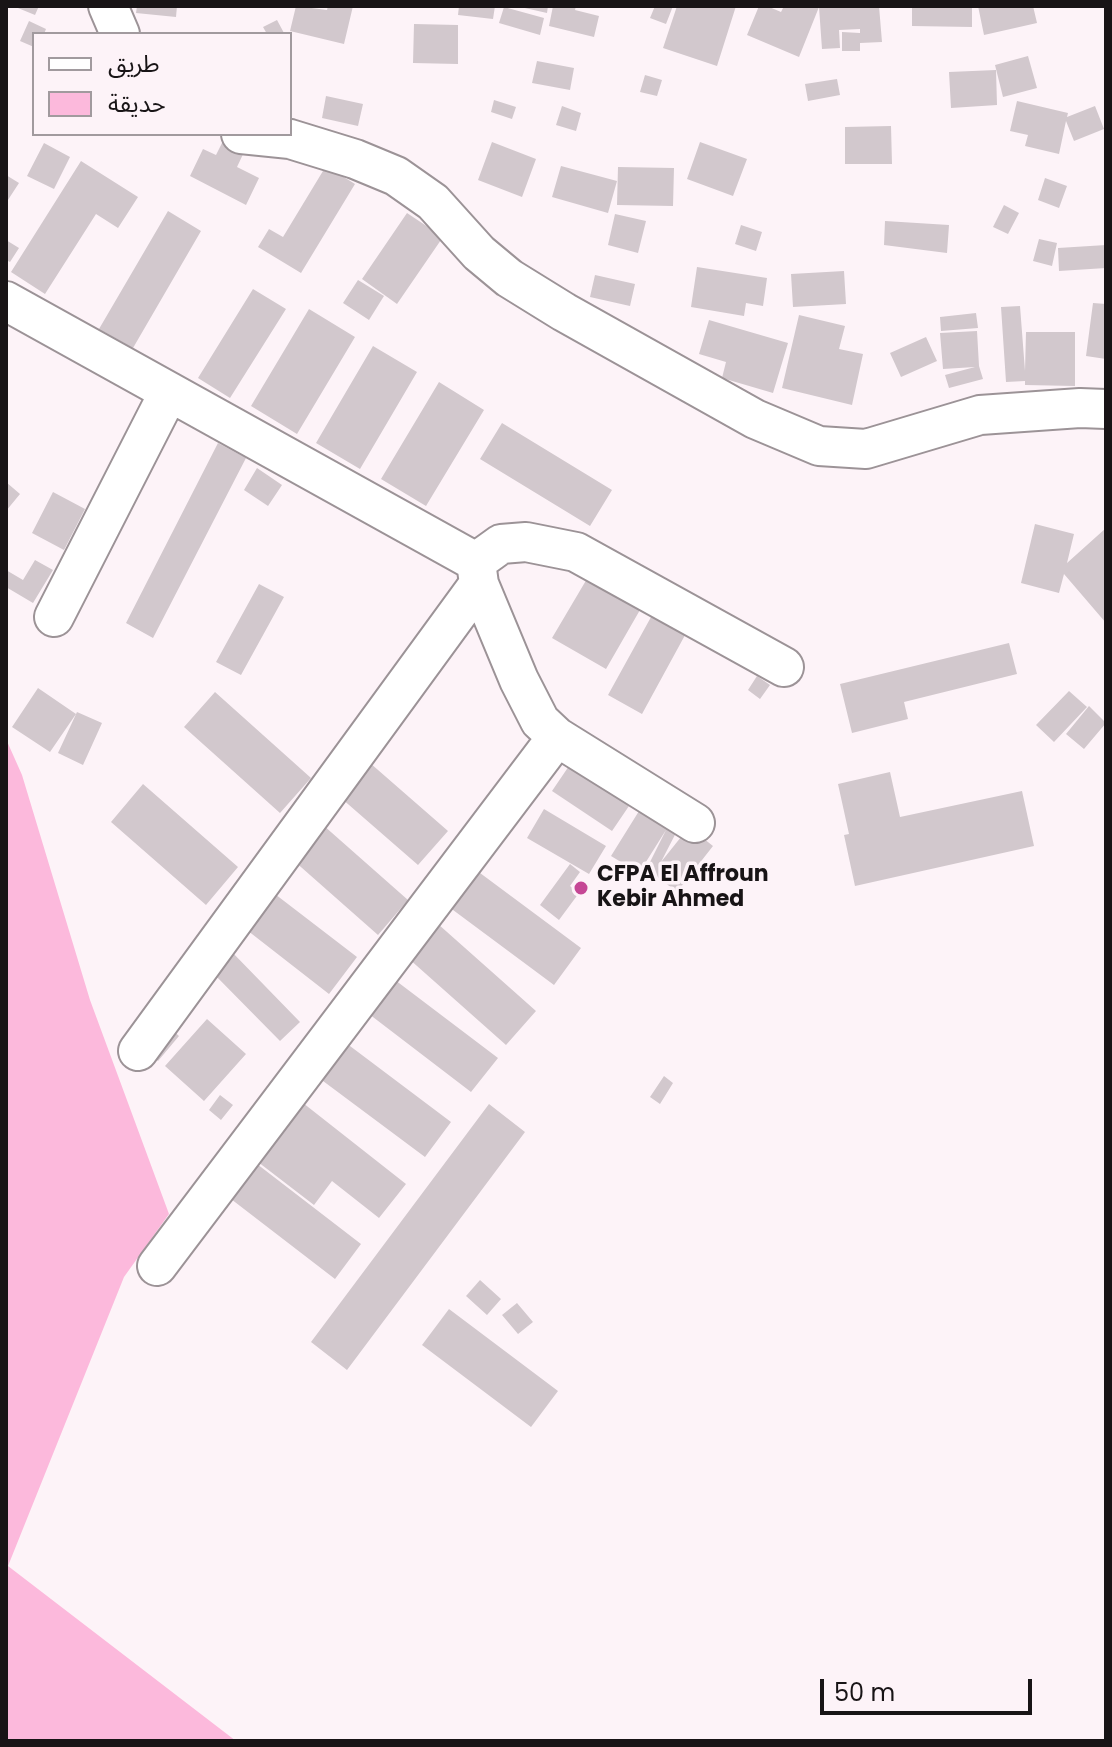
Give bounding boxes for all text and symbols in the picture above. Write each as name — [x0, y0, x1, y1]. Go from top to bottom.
legend — [32, 32, 292, 136]
text: طريق — [108, 47, 160, 80]
text: حديقة — [108, 87, 166, 120]
place label: CFPA El Affroun Kebir Ahmed — [597, 862, 769, 914]
marker: CFPA El Affroun Kebir Ahmed — [572, 879, 590, 897]
scale bar — [824, 1663, 1036, 1713]
text: 50 m — [834, 1676, 895, 1709]

